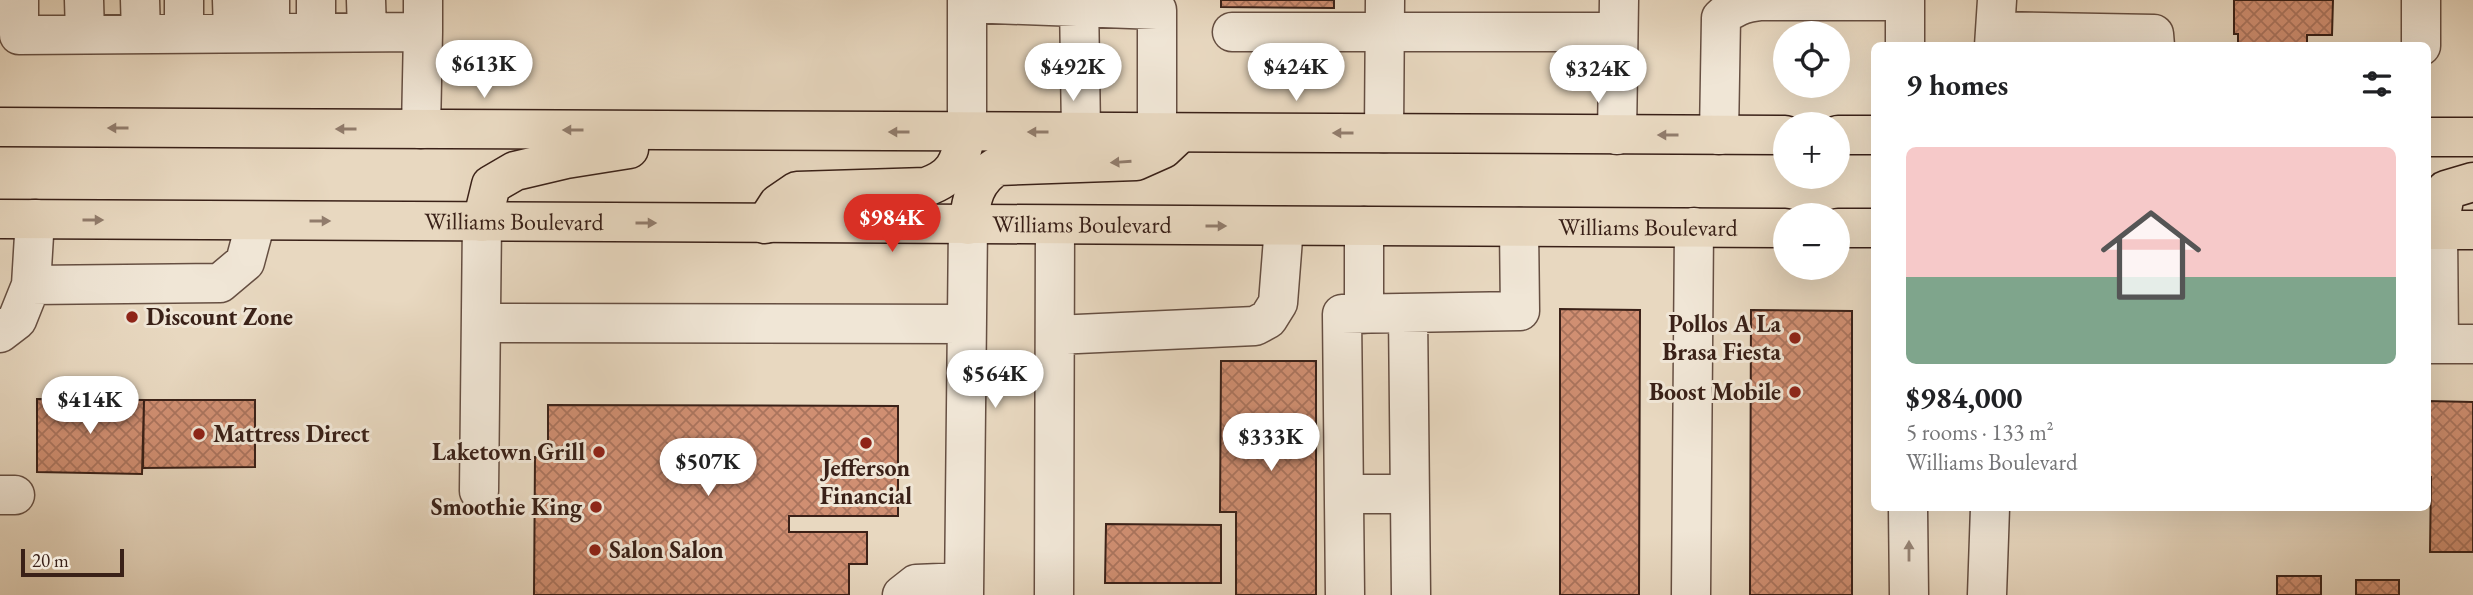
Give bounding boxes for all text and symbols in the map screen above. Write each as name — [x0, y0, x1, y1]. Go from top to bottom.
map controls — [1773, 21, 1850, 280]
button: locate — [1773, 21, 1850, 98]
pin: $613K — [435, 41, 533, 100]
pin: $492K — [1024, 43, 1122, 103]
pin: $424K — [1247, 43, 1345, 103]
pin: $324K — [1549, 46, 1647, 105]
text: $613K — [452, 48, 516, 78]
text: $492K — [1041, 51, 1105, 81]
text: $424K — [1264, 51, 1328, 81]
text: $324K — [1566, 53, 1630, 83]
text: 9 homes — [1906, 65, 2008, 104]
icon: filters — [2358, 65, 2396, 103]
button: + — [1773, 112, 1850, 189]
one-way arrow — [107, 122, 129, 134]
one-way arrow — [334, 123, 356, 135]
one-way arrow — [562, 124, 584, 136]
one-way arrow — [887, 126, 909, 137]
one-way arrow — [1027, 126, 1049, 138]
one-way arrow — [1332, 127, 1354, 139]
one-way arrow — [1657, 129, 1679, 141]
one-way arrow — [1110, 157, 1132, 168]
icon: home — [2088, 192, 2214, 318]
pin: $984K — [843, 194, 941, 254]
text: $984K — [860, 202, 924, 232]
button: − — [1773, 203, 1850, 280]
street label: Williams Boulevard — [424, 205, 605, 237]
street label: Williams Boulevard — [992, 208, 1173, 240]
street label: Williams Boulevard — [1558, 211, 1739, 243]
one-way arrow — [82, 214, 104, 225]
one-way arrow — [309, 215, 331, 227]
one-way arrow — [635, 217, 657, 229]
one-way arrow — [1205, 220, 1227, 232]
place label: Discount Zone — [146, 301, 293, 332]
place label: Pollos A La Brasa Fiesta — [1662, 308, 1781, 367]
marker: Discount Zone — [124, 309, 140, 325]
marker: Pollos A La Brasa Fiesta — [1787, 330, 1803, 346]
pin: $564K — [946, 350, 1044, 410]
text: $564K — [963, 358, 1027, 388]
pin: $414K — [41, 376, 139, 436]
place label: Boost Mobile — [1649, 376, 1781, 407]
text: $984,000 — [1906, 378, 2022, 417]
text: $414K — [58, 384, 122, 414]
marker: Boost Mobile — [1787, 384, 1803, 400]
pin: $333K — [1222, 414, 1320, 473]
text: 5 rooms · 133 m² — [1906, 417, 2054, 447]
place label: Mattress Direct — [213, 418, 370, 449]
text: $333K — [1239, 421, 1303, 451]
marker: Mattress Direct — [191, 426, 207, 442]
marker: Jefferson Financial — [858, 435, 874, 451]
place label: Laketown Grill — [432, 436, 585, 467]
pin: $507K — [659, 438, 757, 498]
marker: Laketown Grill — [591, 444, 607, 460]
text: $507K — [676, 446, 740, 476]
text: Williams Boulevard — [1906, 447, 2078, 477]
place label: Jefferson Financial — [820, 452, 912, 511]
place label: Smoothie King — [431, 491, 583, 523]
marker: Smoothie King — [588, 499, 604, 515]
place label: Salon Salon — [609, 534, 724, 565]
one-way arrow — [1903, 540, 1914, 562]
marker: Salon Salon — [587, 542, 603, 558]
scale bar — [21, 546, 124, 578]
text: 20 m — [32, 548, 69, 573]

